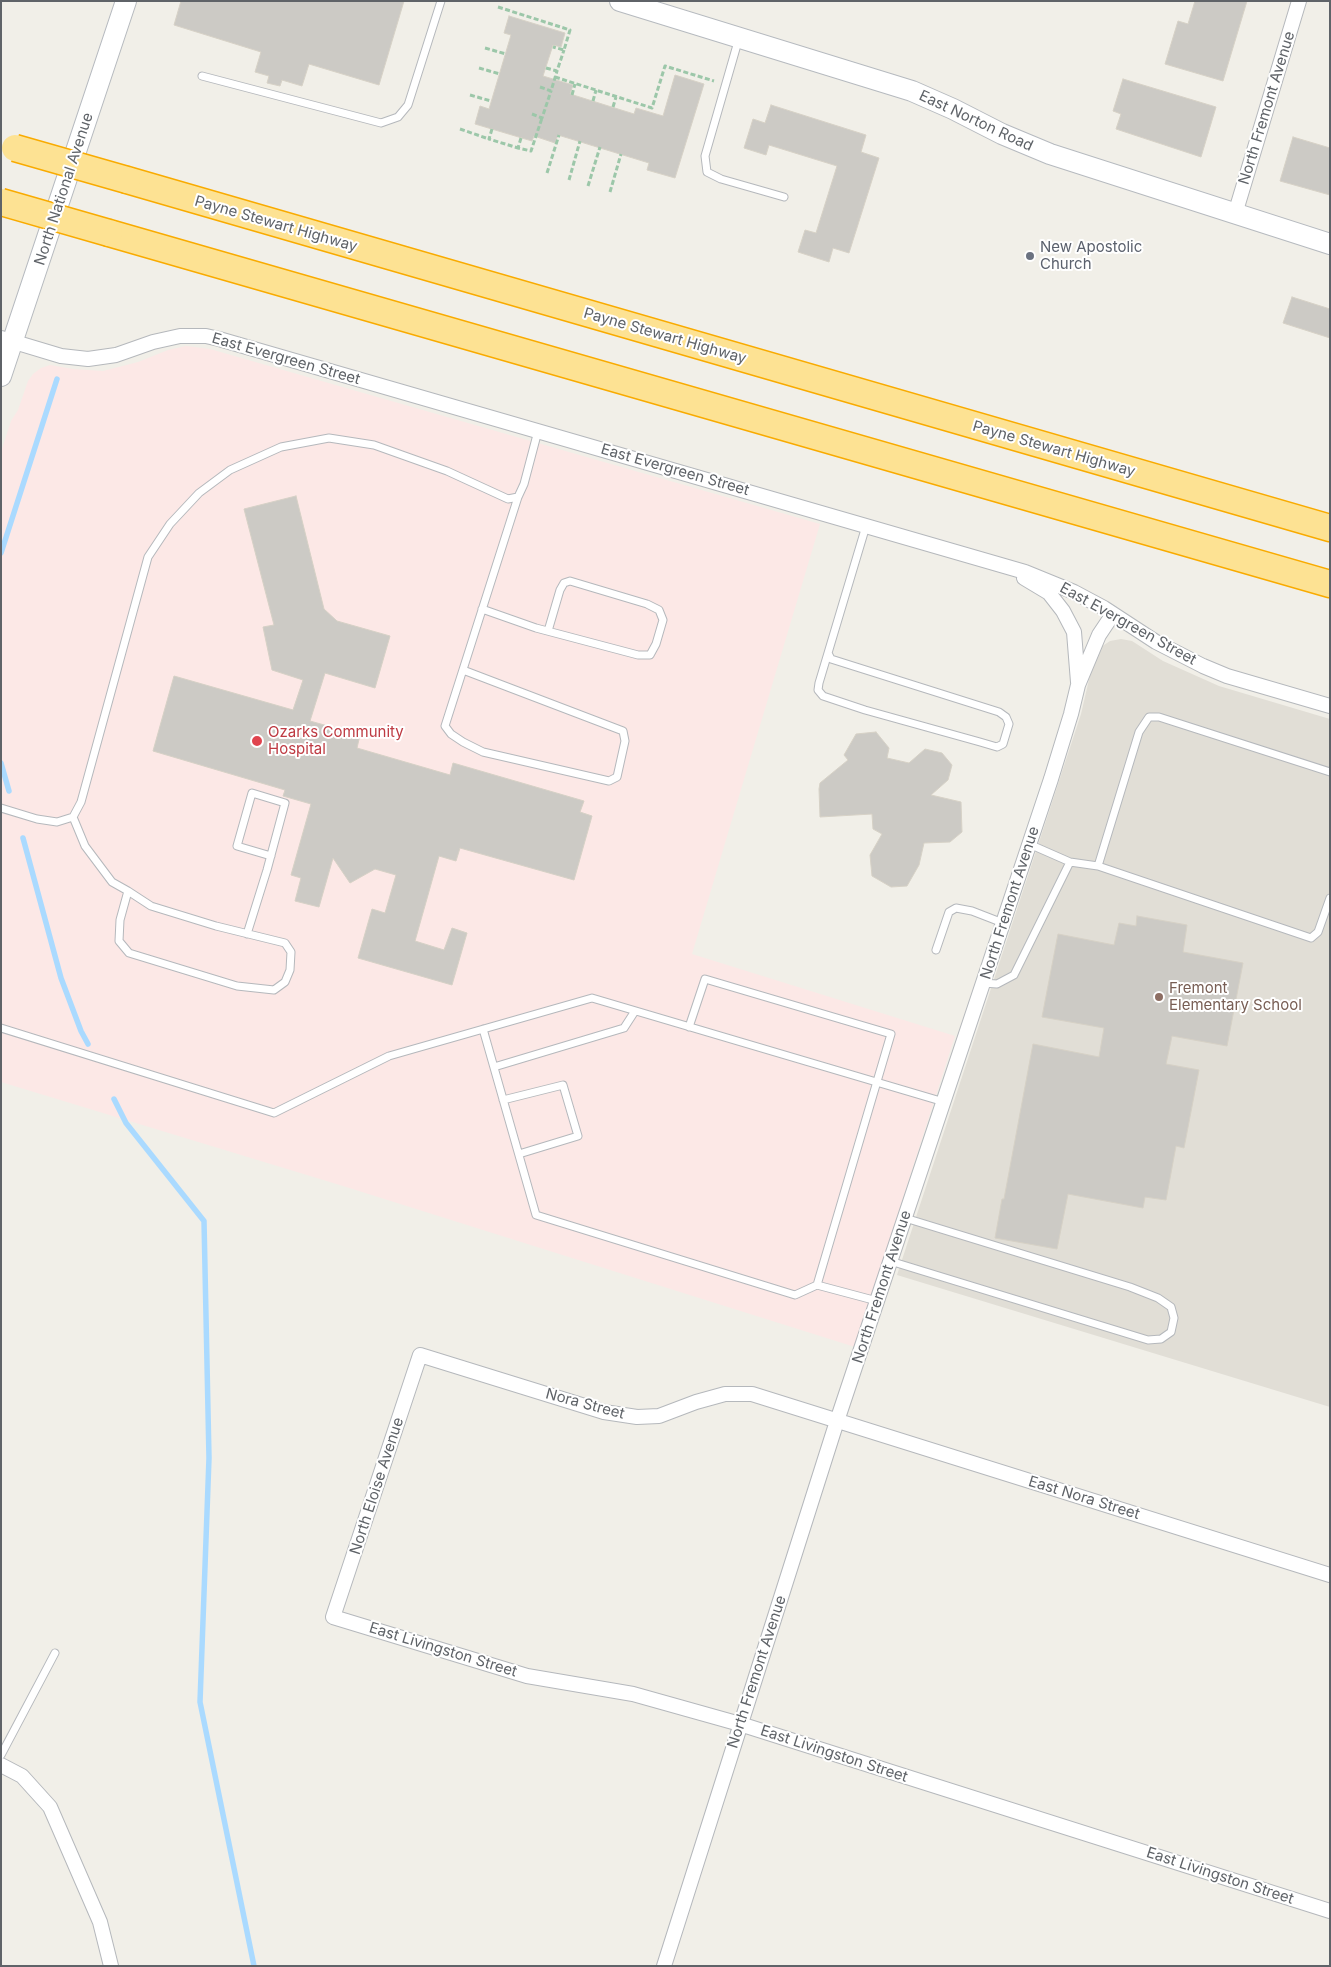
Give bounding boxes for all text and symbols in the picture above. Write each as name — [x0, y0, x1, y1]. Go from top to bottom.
street label: North Fremont Avenue — [1235, 29, 1299, 187]
street label: East Norton Road — [916, 87, 1036, 155]
street label: North National Avenue — [31, 110, 97, 268]
street label: Payne Stewart Highway — [193, 192, 359, 256]
place label: New Apostolic Church — [1040, 238, 1142, 273]
marker: New Apostolic Church — [1024, 250, 1036, 262]
street label: Payne Stewart Highway — [582, 304, 748, 368]
street label: East Evergreen Street — [210, 329, 362, 389]
street label: Payne Stewart Highway — [971, 417, 1137, 481]
street label: East Evergreen Street — [599, 440, 751, 500]
street label: East Evergreen Street — [1057, 579, 1199, 669]
place label: Ozarks Community Hospital — [268, 723, 404, 758]
marker: Ozarks Community Hospital — [250, 734, 264, 748]
street label: North Fremont Avenue — [977, 824, 1043, 982]
place label: Fremont Elementary School — [1169, 979, 1302, 1014]
marker: Fremont Elementary School — [1153, 991, 1165, 1003]
street label: North Fremont Avenue — [849, 1208, 915, 1366]
street label: Nora Street — [544, 1385, 626, 1423]
street label: North Eloise Avenue — [346, 1415, 408, 1557]
street label: East Nora Street — [1026, 1473, 1142, 1523]
street label: North Fremont Avenue — [724, 1593, 790, 1751]
street label: East Livingston Street — [367, 1619, 519, 1681]
street label: East Livingston Street — [758, 1722, 910, 1786]
street label: East Livingston Street — [1144, 1844, 1296, 1908]

